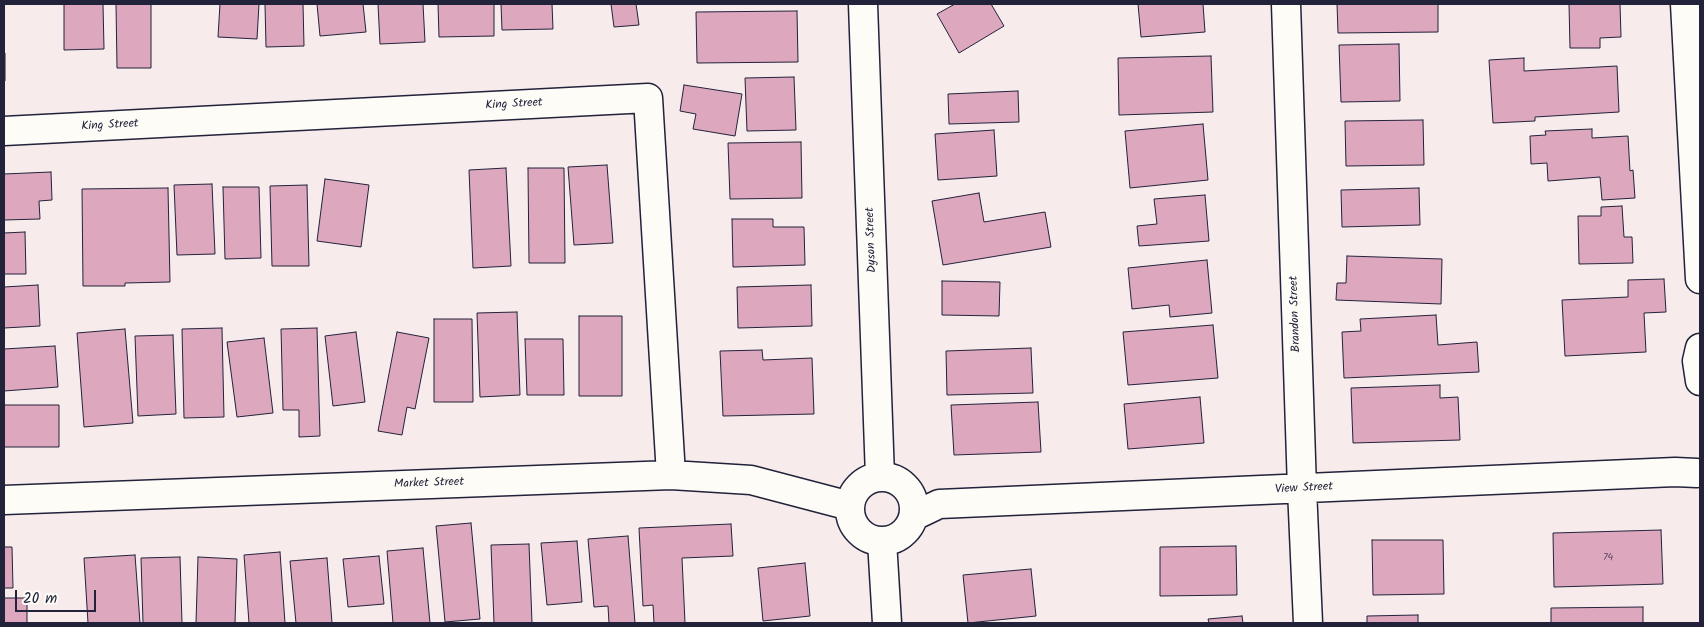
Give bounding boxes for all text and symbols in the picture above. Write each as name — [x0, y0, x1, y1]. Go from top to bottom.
street label: King Street — [485, 96, 543, 114]
street label: King Street — [81, 117, 139, 135]
street label: Dyson Street — [864, 207, 880, 273]
street label: Brandon Street — [1287, 275, 1305, 353]
street label: Market Street — [394, 476, 464, 492]
street label: View Street — [1275, 480, 1333, 498]
house number: 74 — [1603, 552, 1613, 564]
scale bar — [18, 580, 99, 612]
text: 20 m — [23, 587, 57, 611]

